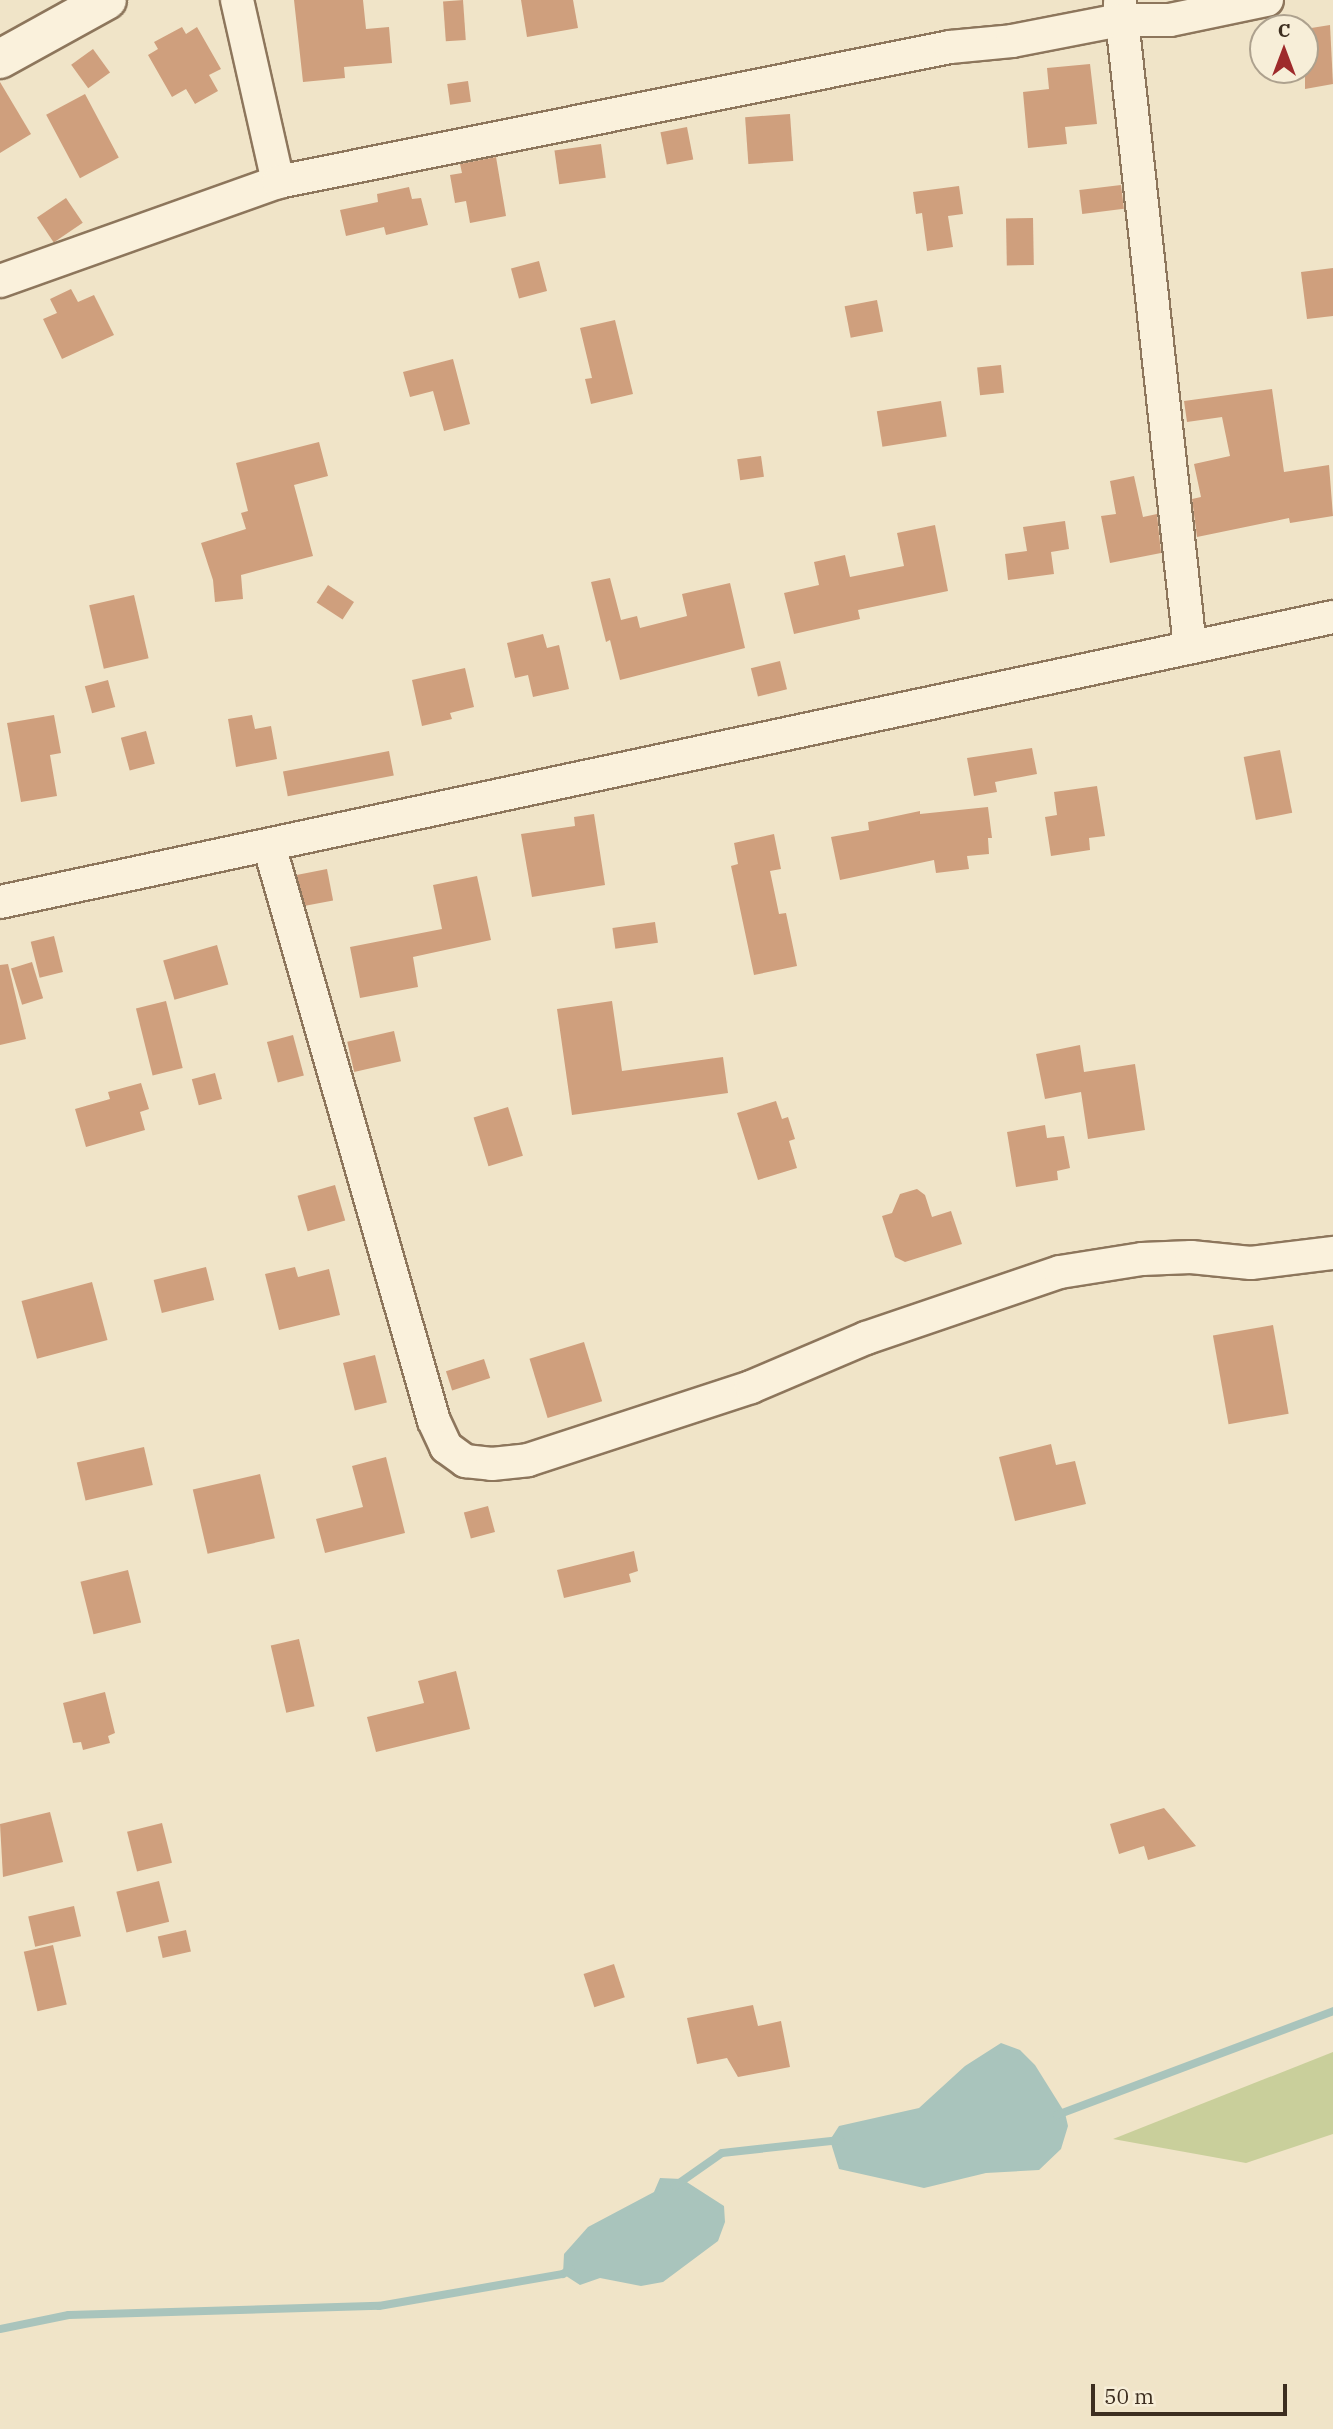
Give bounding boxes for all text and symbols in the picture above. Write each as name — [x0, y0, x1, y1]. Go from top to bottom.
north arrow — [1249, 14, 1319, 84]
text: С — [1278, 18, 1290, 42]
scale bar — [1095, 2370, 1291, 2414]
text: 50 m — [1104, 2382, 1154, 2410]

